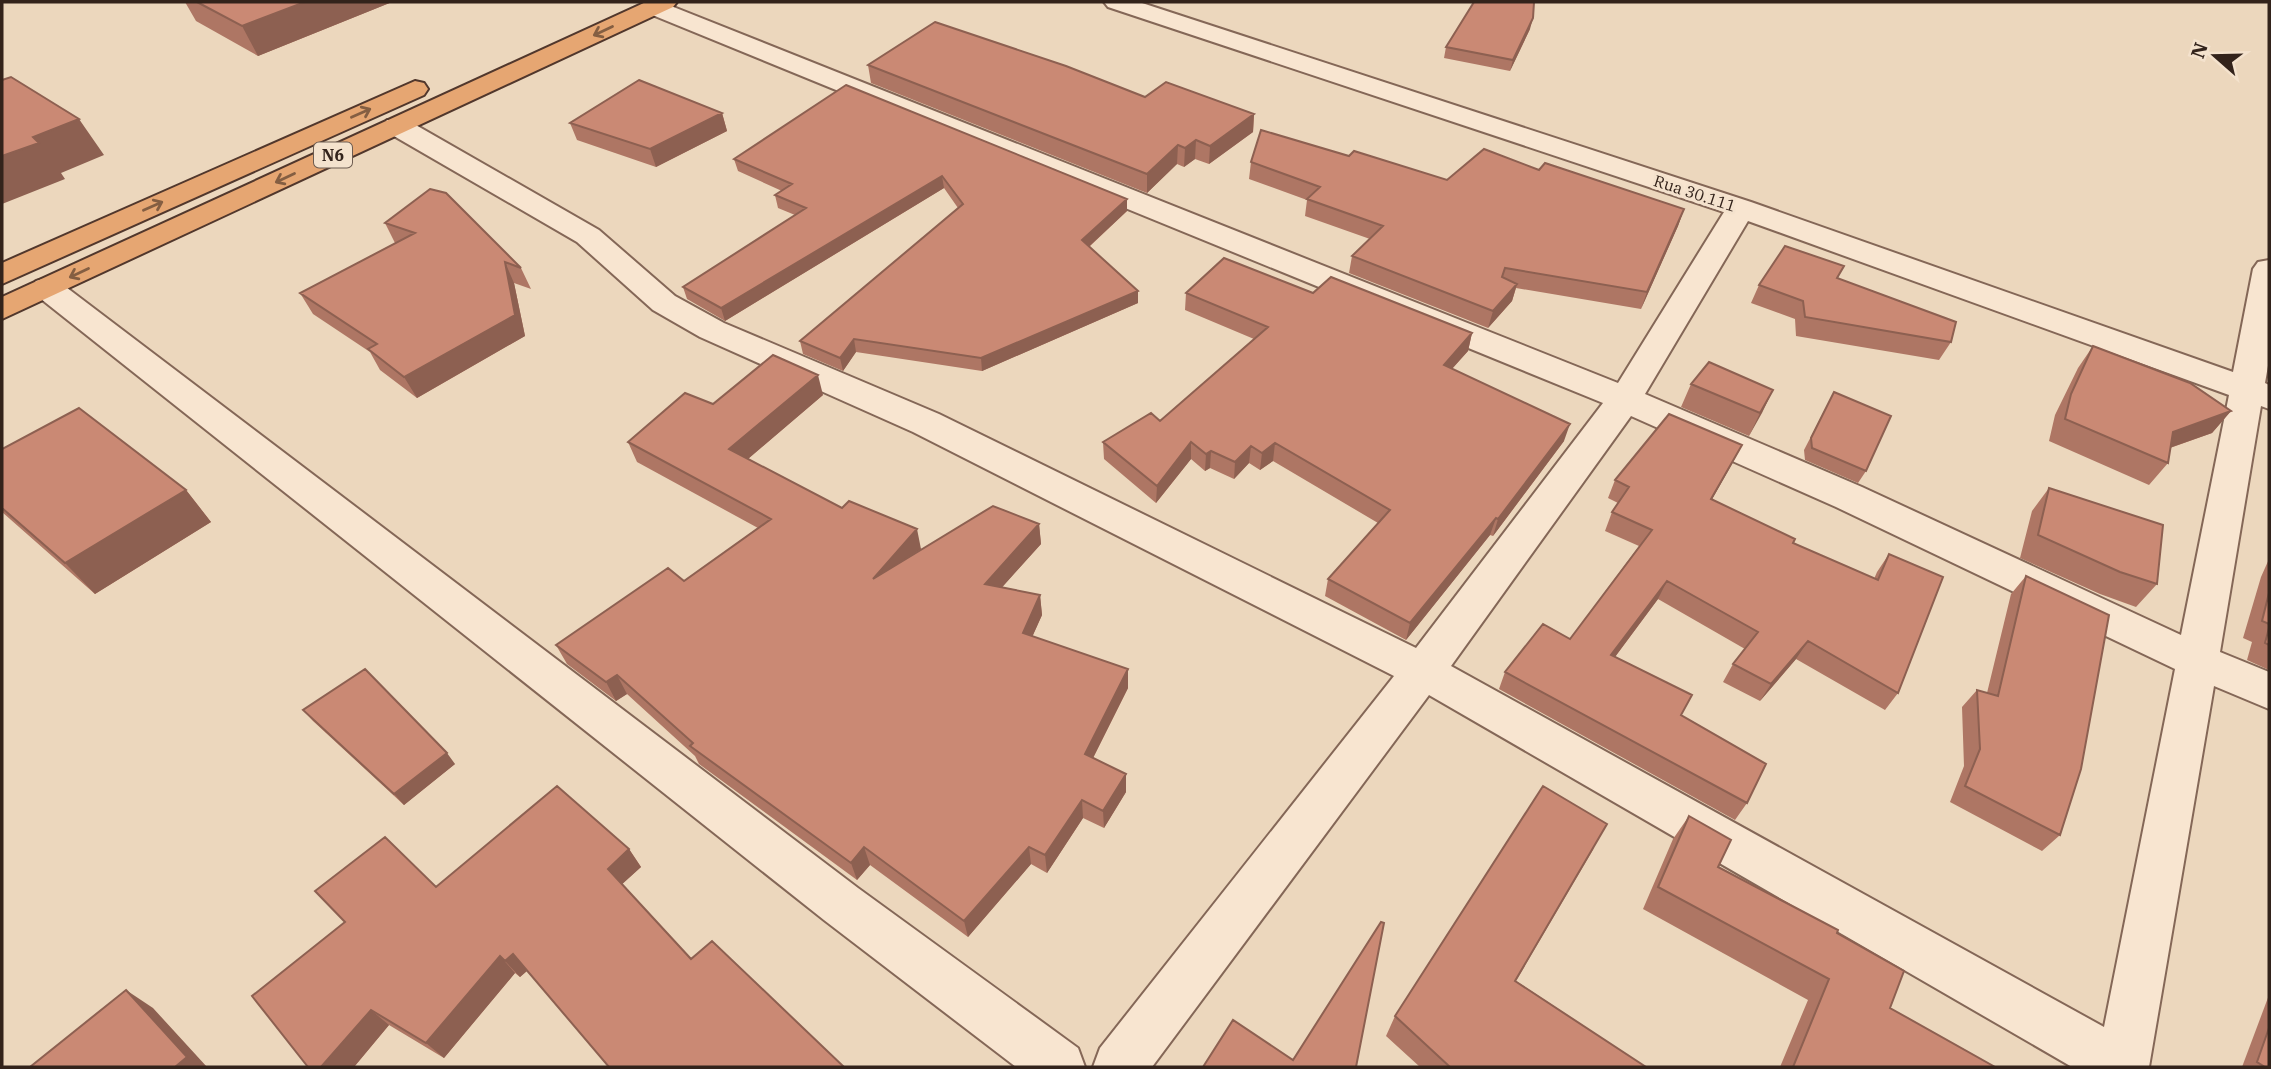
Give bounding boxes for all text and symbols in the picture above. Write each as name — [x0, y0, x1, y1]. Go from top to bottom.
north arrow — [2180, 21, 2250, 91]
one-way arrow — [593, 24, 614, 38]
text: N — [2185, 39, 2213, 61]
one-way arrow — [350, 106, 371, 119]
road number: N6 — [314, 142, 352, 168]
street label: Rua 30.111 — [1651, 170, 1739, 216]
one-way arrow — [275, 172, 296, 185]
one-way arrow — [142, 199, 164, 212]
one-way arrow — [69, 267, 90, 281]

